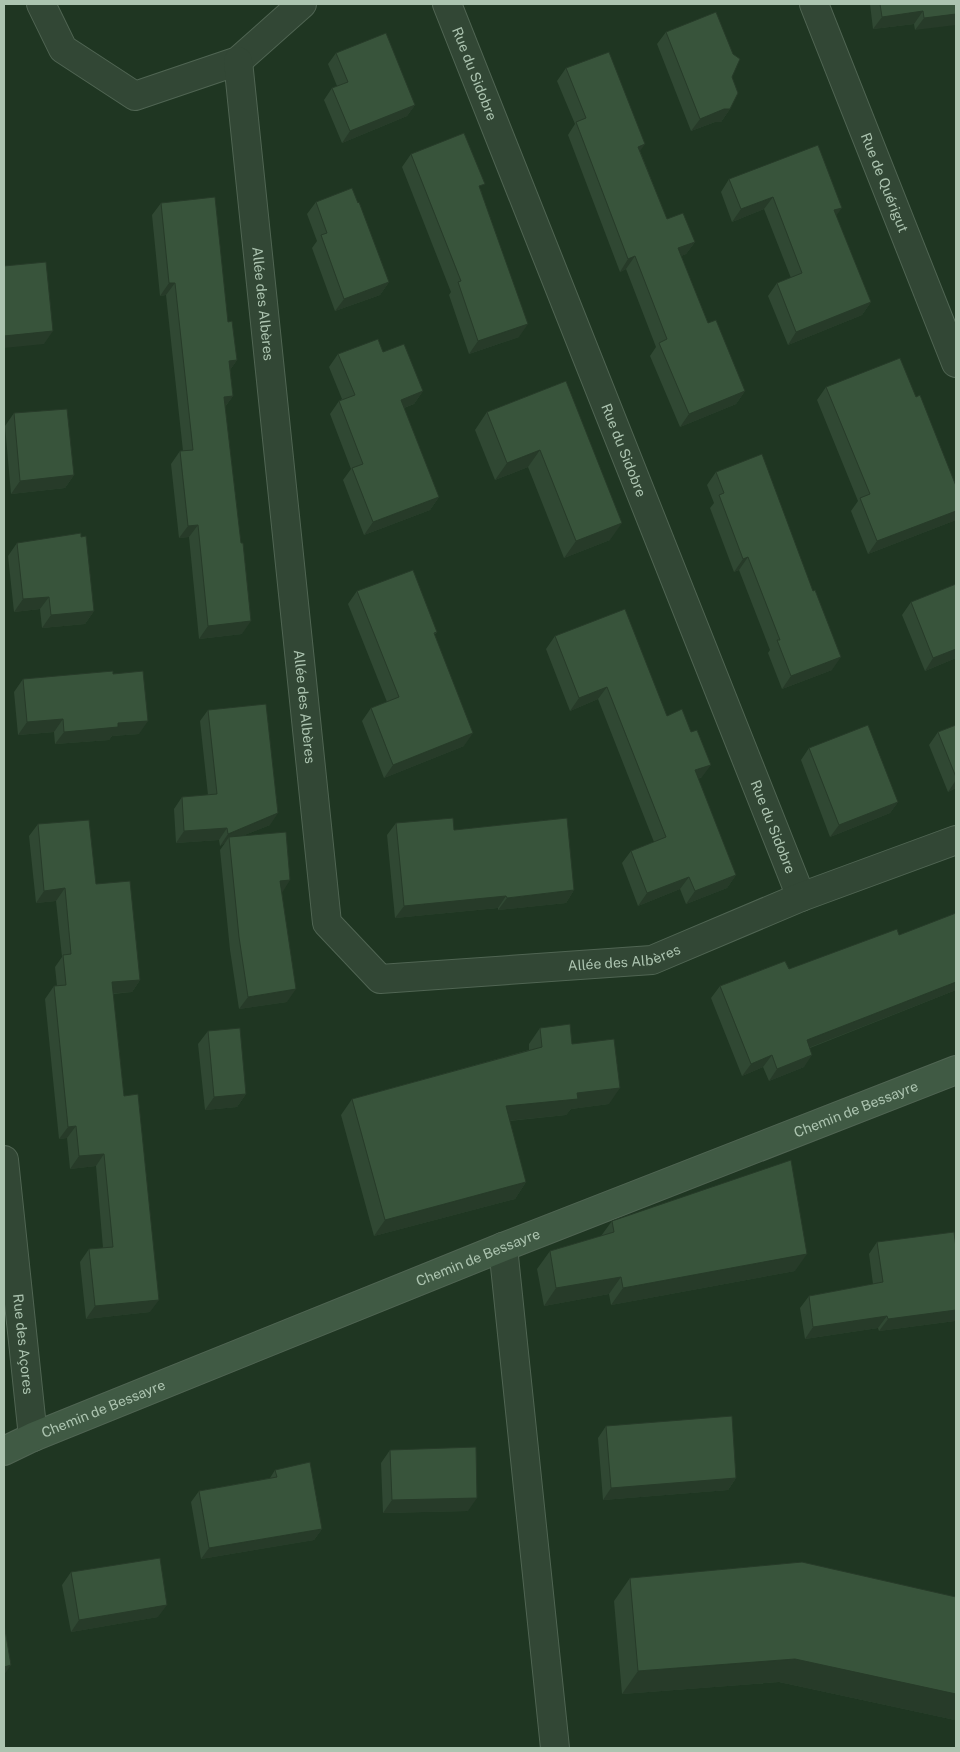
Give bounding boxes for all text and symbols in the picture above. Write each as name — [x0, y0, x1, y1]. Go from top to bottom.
street label: Rue du Sidobre — [449, 25, 500, 123]
street label: Rue de Quérigut — [858, 130, 912, 235]
street label: Allée des Albères — [249, 246, 277, 361]
street label: Rue du Sidobre — [598, 401, 650, 499]
street label: Allée des Albères — [291, 649, 318, 764]
street label: Rue du Sidobre — [747, 778, 799, 876]
street label: Allée des Albères — [567, 941, 683, 974]
street label: Chemin de Bessayre — [791, 1078, 920, 1141]
street label: Chemin de Bessayre — [414, 1225, 542, 1289]
street label: Rue des Açores — [10, 1293, 36, 1395]
street label: Chemin de Bessayre — [39, 1376, 168, 1441]

